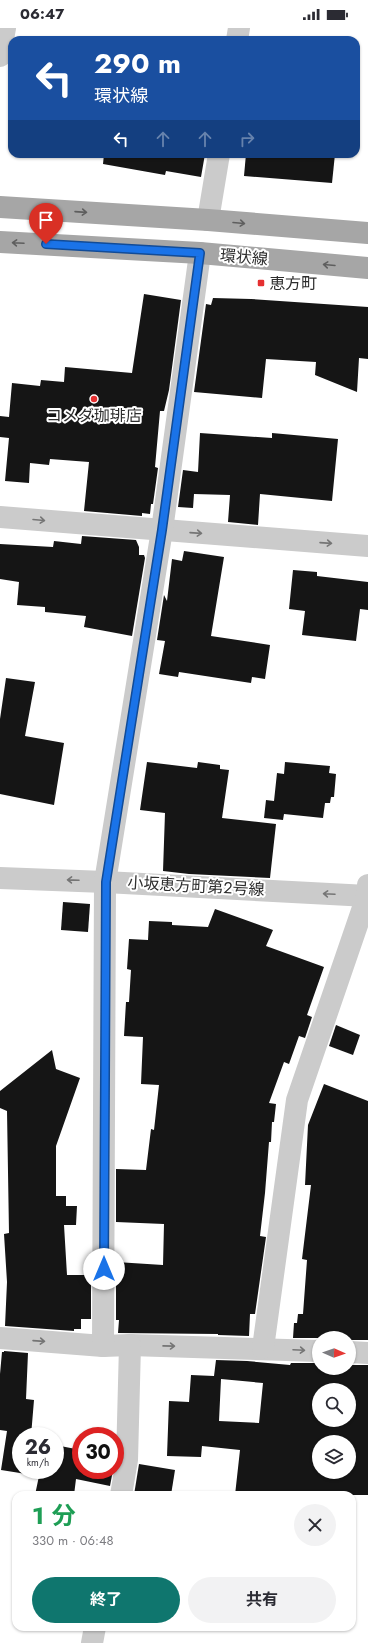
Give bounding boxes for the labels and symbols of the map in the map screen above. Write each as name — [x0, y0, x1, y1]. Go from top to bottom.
pin — [29, 203, 63, 244]
one-way arrow — [74, 209, 87, 216]
one-way arrow — [232, 219, 245, 226]
one-way arrow — [12, 239, 25, 246]
street label: 環状線 — [219, 243, 269, 271]
one-way arrow — [323, 261, 336, 268]
place label: 恵方町 — [269, 272, 317, 295]
marker: 恵方町 — [256, 278, 266, 288]
marker: コメダ珈琲店 — [89, 394, 99, 404]
place label: コメダ珈琲店 — [46, 404, 142, 427]
one-way arrow — [32, 516, 45, 524]
one-way arrow — [189, 530, 202, 537]
one-way arrow — [319, 539, 332, 546]
street label: 小坂恵方町第２号線 — [127, 871, 265, 901]
one-way arrow — [67, 877, 80, 884]
one-way arrow — [323, 890, 336, 897]
position arrow — [83, 1248, 125, 1290]
north arrow — [312, 1331, 356, 1375]
one-way arrow — [32, 1338, 45, 1345]
one-way arrow — [162, 1342, 175, 1350]
one-way arrow — [292, 1346, 305, 1354]
speed limit sign: 30 — [72, 1427, 124, 1479]

